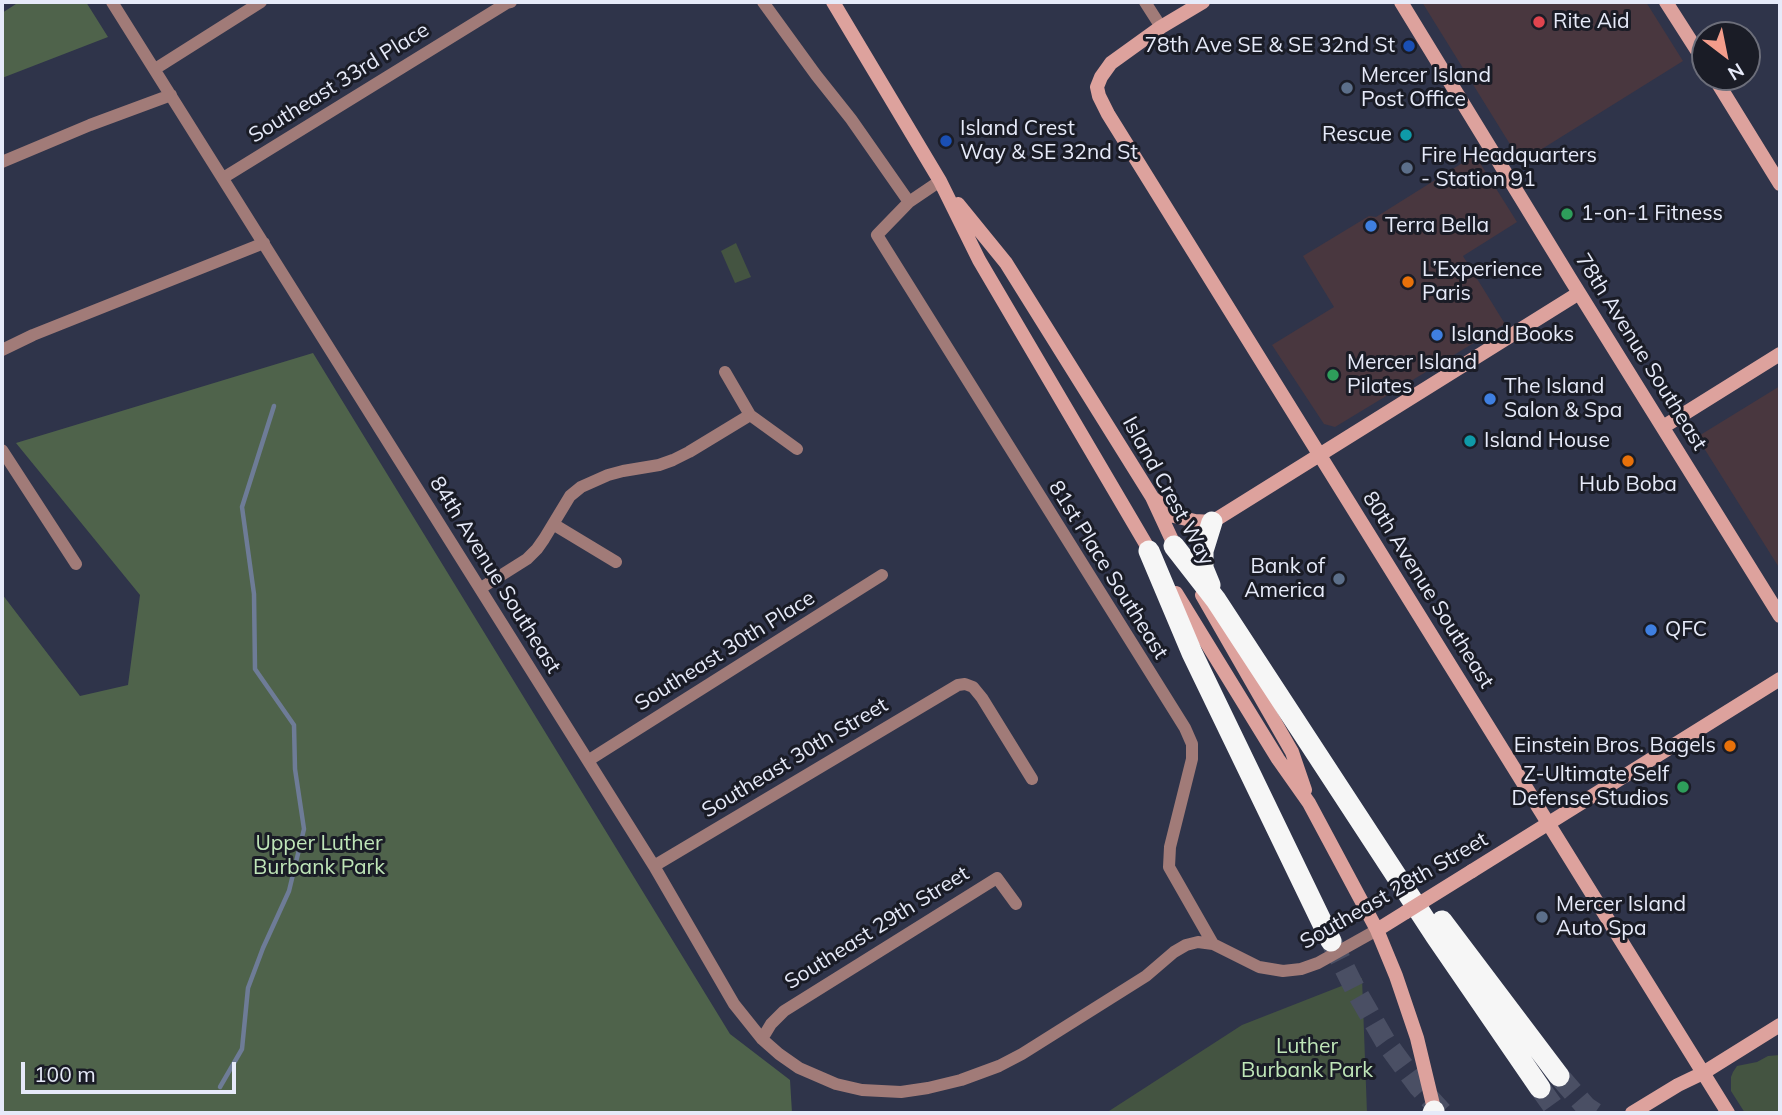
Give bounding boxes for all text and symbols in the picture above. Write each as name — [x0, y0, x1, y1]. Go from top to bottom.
place label: Rite Aid — [1553, 9, 1630, 35]
marker: Rite Aid — [1531, 14, 1547, 30]
street label: Southeast 33rd Place — [244, 17, 434, 149]
north arrow — [1691, 21, 1761, 91]
place label: 78th Ave SE & SE 32nd St — [1145, 33, 1395, 59]
marker: 78th Ave SE & SE 32nd St — [1401, 38, 1417, 54]
text: N — [1724, 58, 1749, 86]
place label: Mercer Island Post Office — [1361, 63, 1491, 113]
marker: Mercer Island Post Office — [1339, 80, 1355, 96]
place label: Island Crest Way & SE 32nd St — [960, 116, 1138, 166]
place label: Rescue — [1322, 122, 1392, 148]
marker: Rescue — [1398, 127, 1414, 143]
marker: Island Crest Way & SE 32nd St — [938, 133, 954, 149]
place label: Fire Headquarters - Station 91 — [1421, 143, 1597, 193]
marker: Fire Headquarters - Station 91 — [1399, 160, 1415, 176]
place label: 1-on-1 Fitness — [1581, 201, 1723, 227]
marker: 1-on-1 Fitness — [1559, 206, 1575, 222]
place label: Terra Bella — [1385, 213, 1489, 239]
marker: Terra Bella — [1363, 218, 1379, 234]
street label: 78th Avenue Southeast — [1570, 249, 1712, 455]
place label: L’Experience Paris — [1422, 257, 1542, 307]
marker: L’Experience Paris — [1400, 274, 1416, 290]
place label: Island Books — [1451, 322, 1574, 348]
marker: Island Books — [1429, 327, 1445, 343]
place label: Mercer Island Pilates — [1347, 350, 1477, 400]
marker: Mercer Island Pilates — [1325, 367, 1341, 383]
place label: The Island Salon & Spa — [1504, 374, 1622, 424]
marker: The Island Salon & Spa — [1482, 391, 1498, 407]
street label: Island Crest Way — [1117, 412, 1219, 570]
place label: Island House — [1484, 428, 1610, 454]
marker: Island House — [1462, 433, 1478, 449]
marker: Hub Boba — [1620, 453, 1636, 469]
street label: 84th Avenue Southeast — [424, 472, 566, 678]
place label: Hub Boba — [1579, 472, 1677, 498]
street label: 81st Place Southeast — [1043, 476, 1173, 664]
street label: 80th Avenue Southeast — [1357, 487, 1499, 693]
place label: Bank of America — [1244, 554, 1325, 604]
marker: Bank of America — [1331, 571, 1347, 587]
street label: Southeast 30th Place — [630, 585, 820, 717]
place label: QFC — [1665, 617, 1707, 643]
marker: QFC — [1643, 622, 1659, 638]
street label: Southeast 30th Street — [697, 692, 893, 824]
place label: Einstein Bros. Bagels — [1514, 733, 1716, 759]
marker: Einstein Bros. Bagels — [1722, 738, 1738, 754]
place label: Z-Ultimate Self Defense Studios — [1512, 762, 1669, 812]
marker: Z-Ultimate Self Defense Studios — [1675, 779, 1691, 795]
street label: Southeast 28th Street — [1296, 827, 1492, 955]
park label: Upper Luther Burbank Park — [253, 831, 385, 881]
street label: Southeast 29th Street — [780, 861, 974, 995]
place label: Mercer Island Auto Spa — [1556, 892, 1686, 942]
marker: Mercer Island Auto Spa — [1534, 909, 1550, 925]
park label: Luther Burbank Park — [1241, 1034, 1373, 1084]
scale bar — [24, 1048, 240, 1092]
text: 100 m — [34, 1061, 96, 1087]

